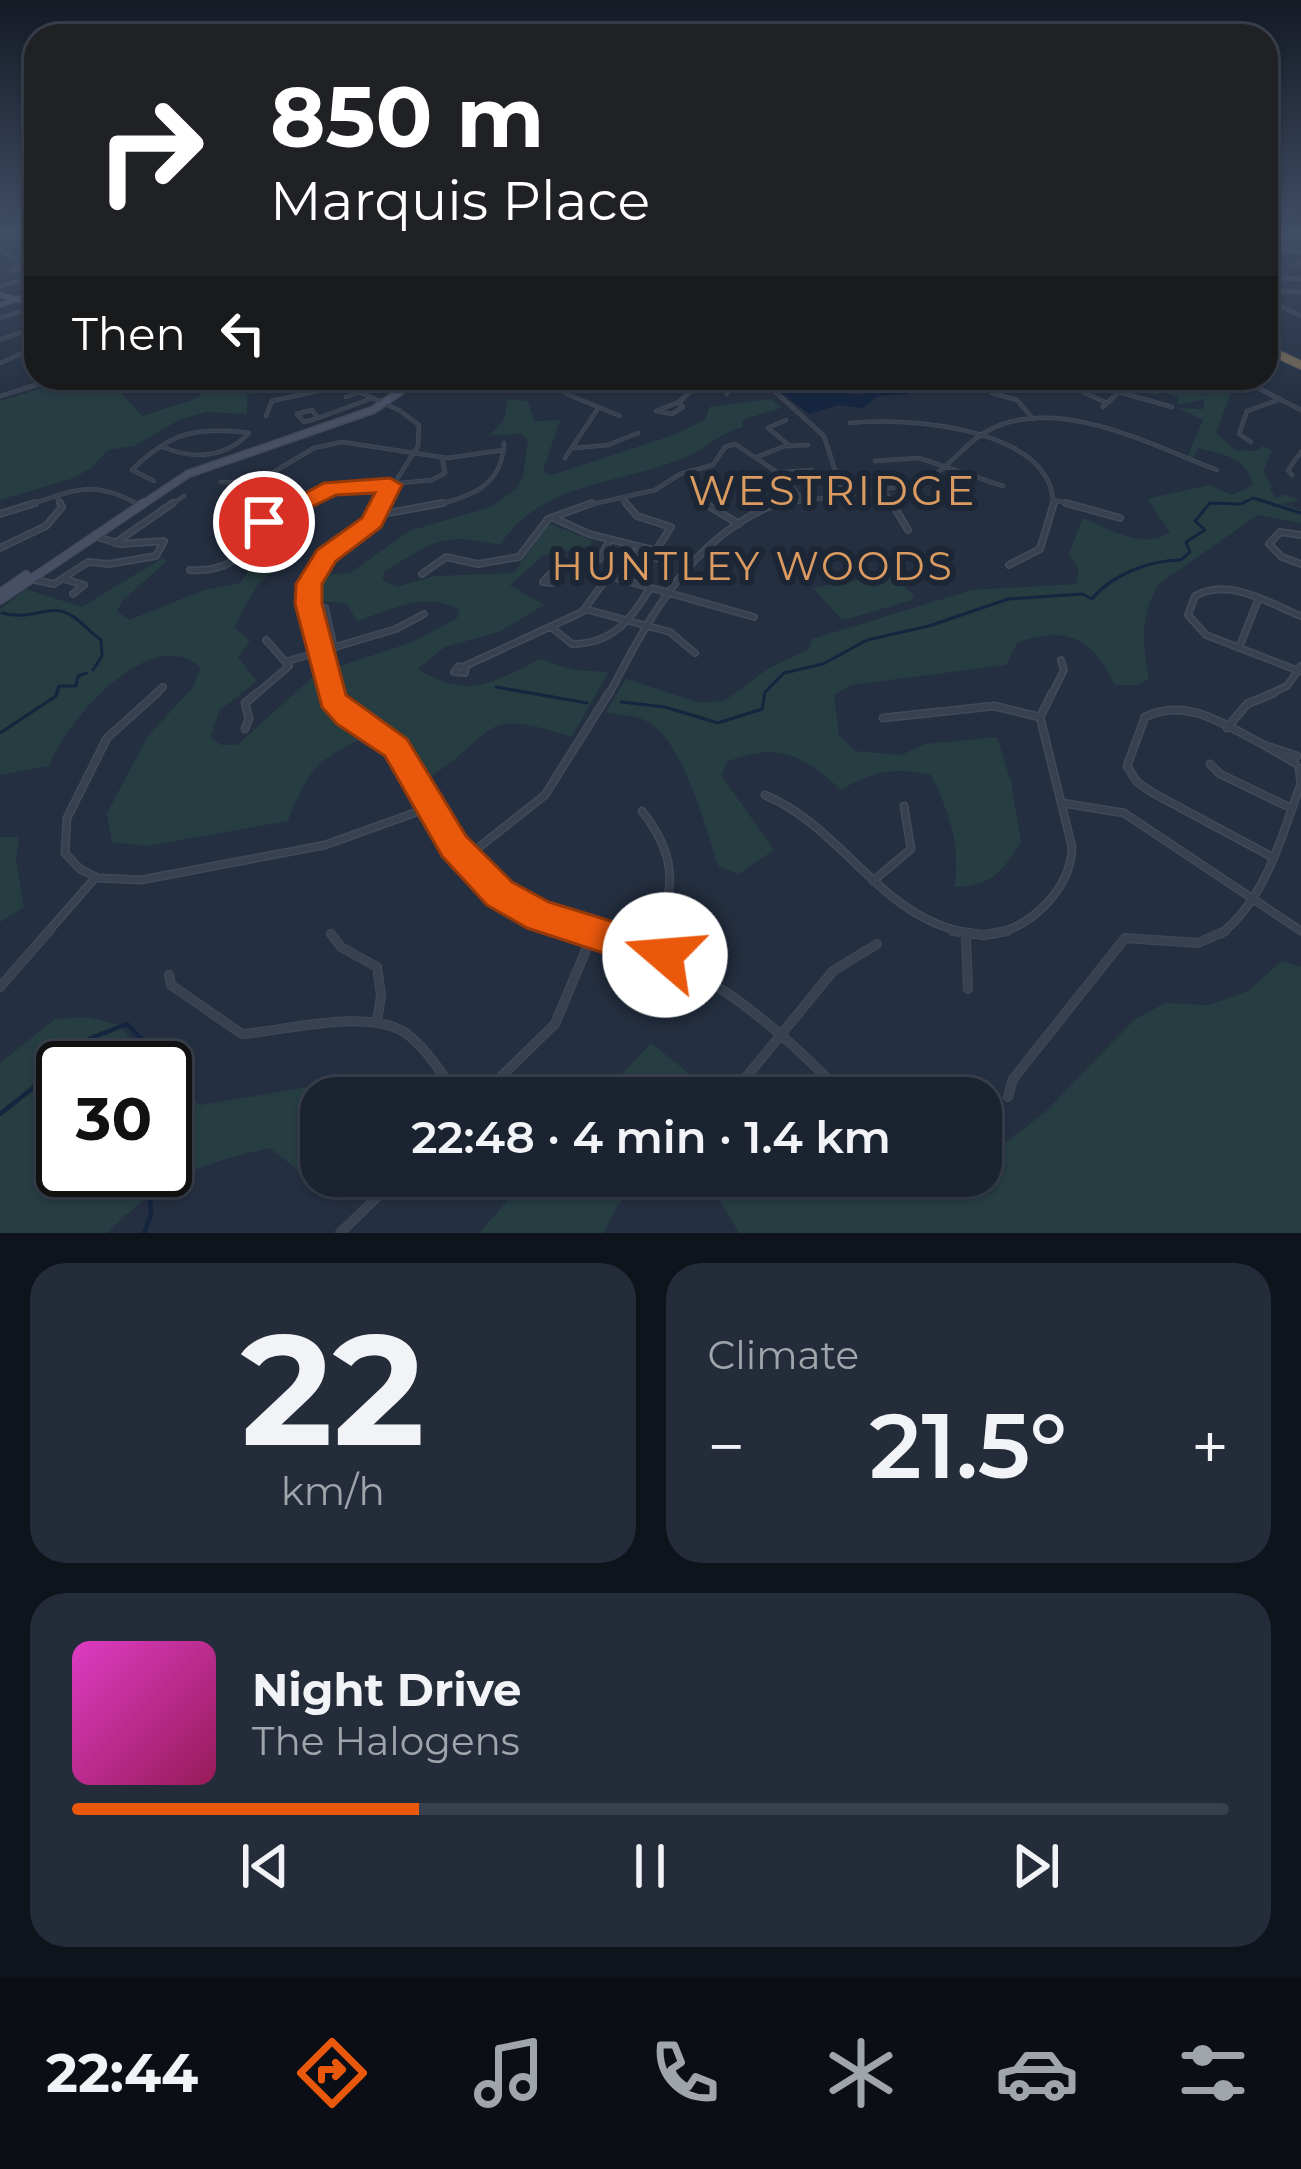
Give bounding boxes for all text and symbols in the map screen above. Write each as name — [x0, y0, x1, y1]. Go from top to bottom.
text: 850 m — [270, 66, 544, 168]
icon: right — [72, 72, 228, 228]
text: Marquis Place — [270, 168, 650, 234]
icon: left — [210, 300, 276, 366]
text: Then — [72, 306, 186, 361]
district label: WESTRIDGE — [689, 464, 977, 516]
pin — [213, 471, 315, 573]
icon: arrive — [231, 489, 297, 555]
district label: HUNTLEY WOODS — [551, 542, 955, 590]
position arrow — [602, 892, 728, 1018]
speed limit sign: 30 — [36, 1041, 192, 1197]
text: 22:48 · 4 min · 1.4 km — [411, 1109, 891, 1164]
text: 22 — [241, 1294, 425, 1484]
text: Climate — [708, 1331, 859, 1379]
text: 21.5° — [869, 1391, 1067, 1501]
text: − — [708, 1406, 745, 1487]
text: + — [1191, 1406, 1229, 1487]
text: km/h — [281, 1467, 385, 1515]
text: Night Drive — [252, 1662, 521, 1717]
text: The Halogens — [252, 1717, 520, 1765]
icon: previous — [232, 1833, 298, 1899]
icon: pause — [617, 1833, 683, 1899]
icon: next — [1003, 1833, 1069, 1899]
icon: directions — [290, 2031, 374, 2115]
icon: music — [467, 2031, 551, 2115]
icon: phone — [643, 2031, 727, 2115]
icon: climate — [819, 2031, 903, 2115]
icon: car — [995, 2031, 1079, 2115]
icon: filters — [1171, 2031, 1255, 2115]
text: 22:44 — [46, 2040, 198, 2106]

